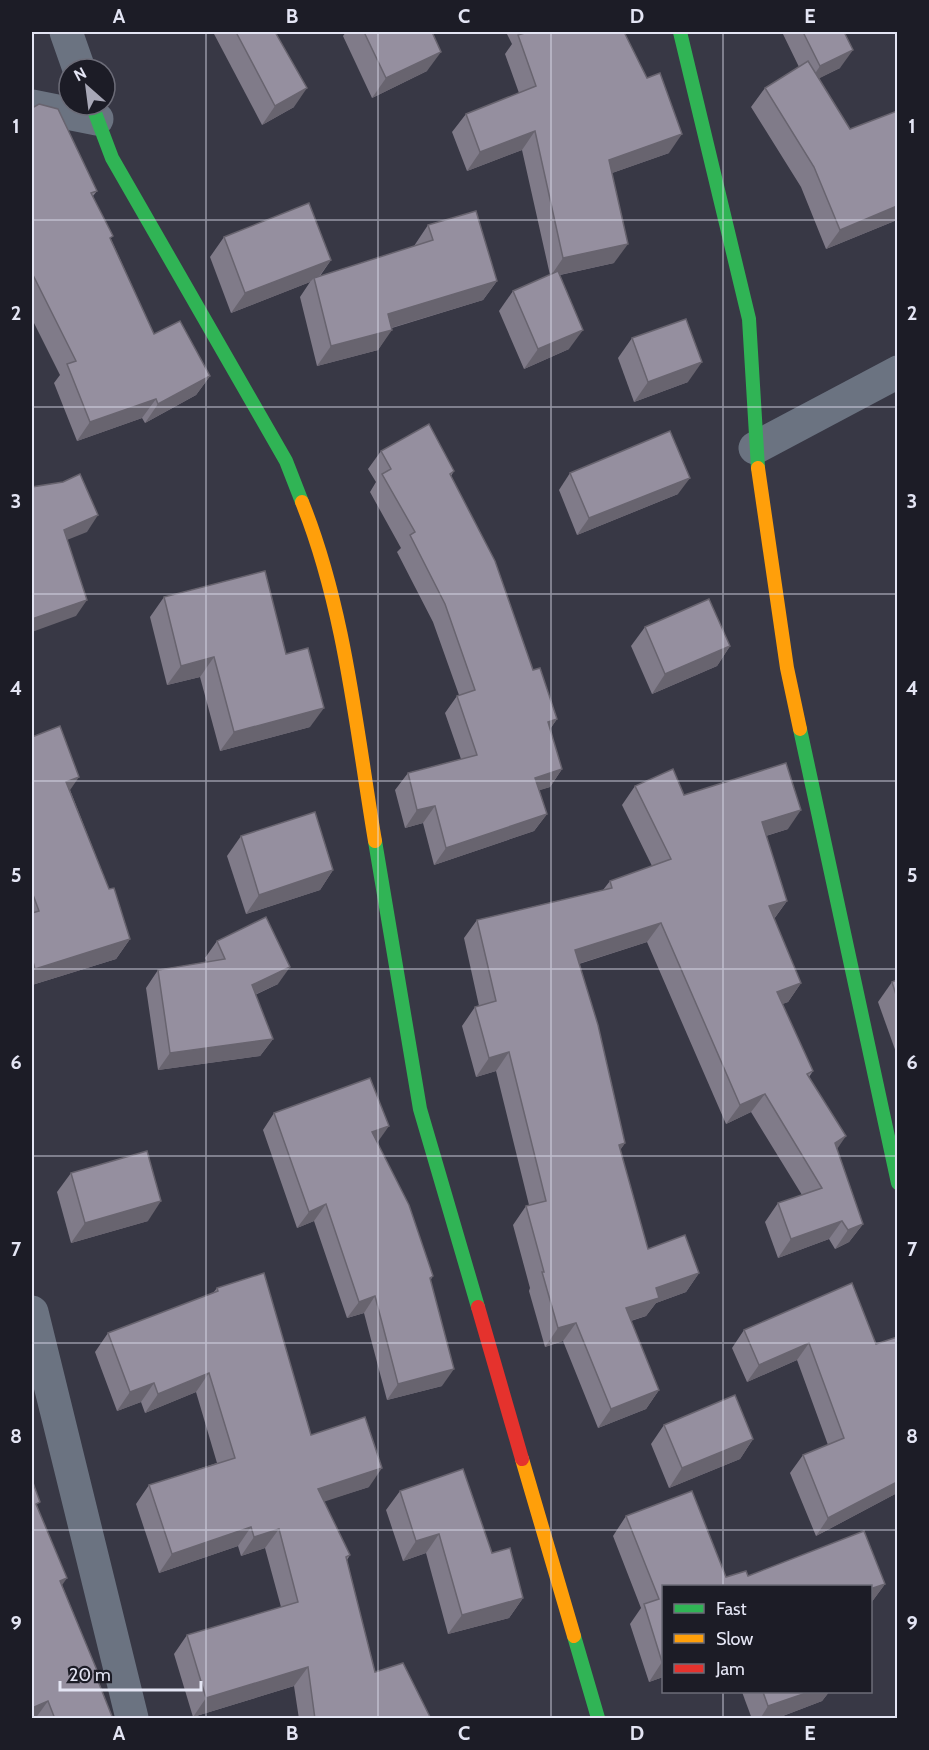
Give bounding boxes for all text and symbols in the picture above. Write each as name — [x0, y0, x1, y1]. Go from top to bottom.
text: A — [113, 4, 126, 28]
text: B — [286, 4, 298, 28]
text: C — [458, 4, 470, 28]
text: D — [630, 4, 644, 28]
text: E — [804, 4, 816, 28]
north arrow — [57, 57, 117, 117]
text: N — [71, 63, 90, 85]
text: 1 — [12, 114, 20, 138]
text: 1 — [908, 114, 916, 138]
text: 2 — [11, 301, 21, 325]
text: 2 — [907, 301, 917, 325]
text: 3 — [11, 489, 21, 513]
text: 3 — [907, 489, 917, 513]
text: 4 — [10, 676, 22, 700]
text: 4 — [906, 676, 918, 700]
text: 5 — [11, 863, 21, 887]
text: 5 — [907, 863, 917, 887]
text: 6 — [10, 1050, 22, 1074]
text: 6 — [906, 1050, 918, 1074]
text: 7 — [11, 1237, 22, 1261]
text: 7 — [907, 1237, 918, 1261]
text: 8 — [10, 1424, 22, 1448]
text: 8 — [906, 1424, 918, 1448]
legend — [662, 1585, 872, 1693]
text: Fast — [716, 1598, 747, 1620]
text: 9 — [10, 1611, 22, 1635]
text: 9 — [906, 1611, 918, 1635]
text: Slow — [716, 1628, 753, 1650]
scale bar — [60, 1654, 201, 1692]
text: Jam — [715, 1658, 745, 1680]
text: 20 m — [69, 1664, 111, 1686]
text: A — [113, 1721, 126, 1745]
text: B — [286, 1721, 298, 1745]
text: C — [458, 1721, 470, 1745]
text: D — [630, 1721, 644, 1745]
text: E — [804, 1721, 816, 1745]

